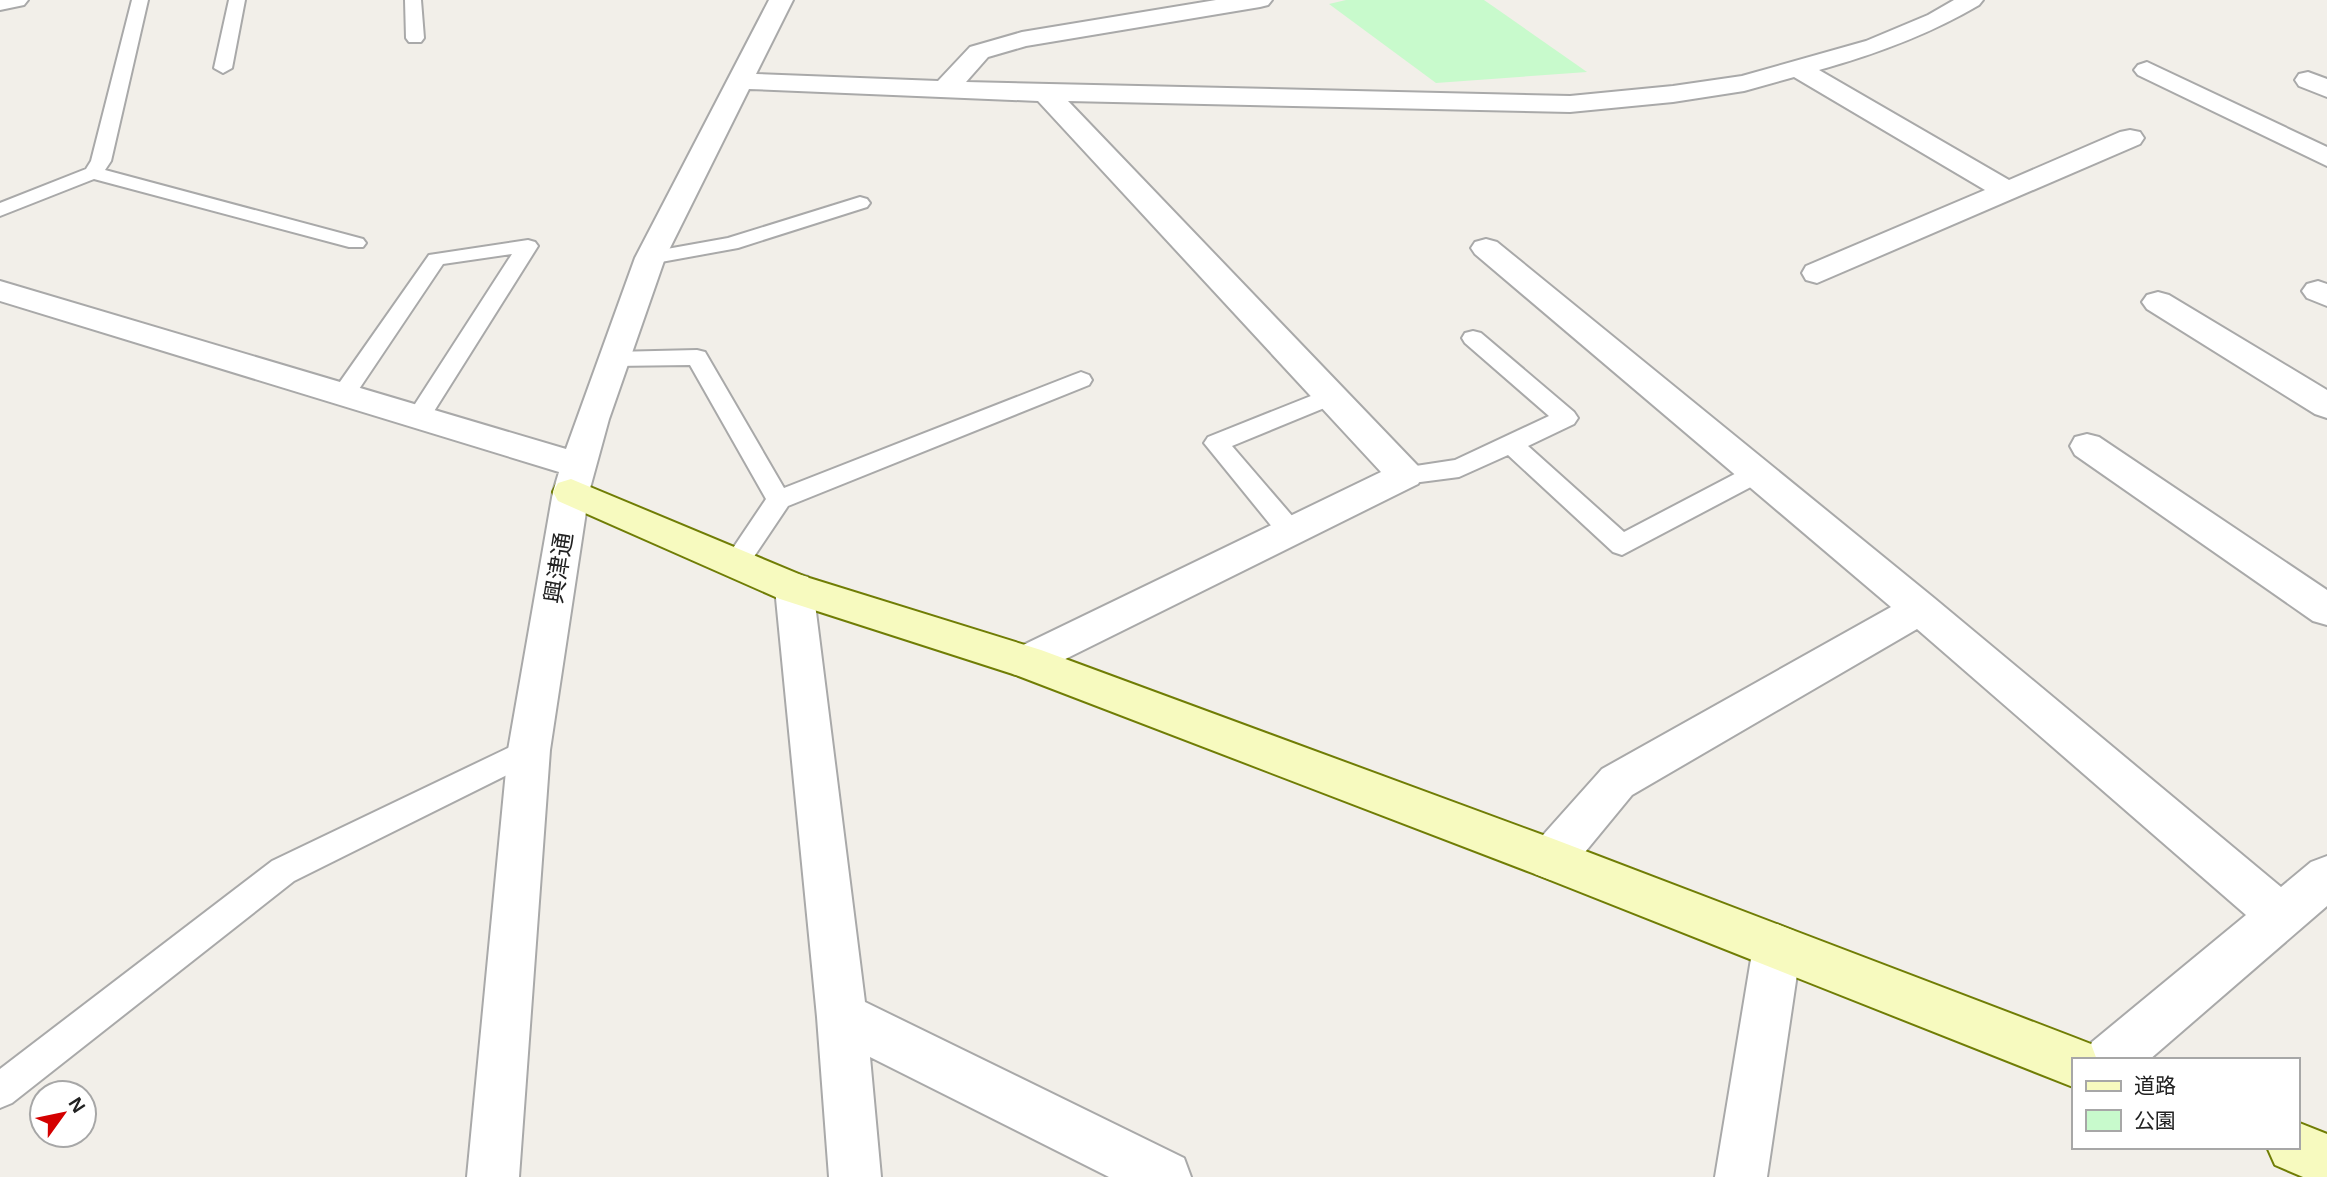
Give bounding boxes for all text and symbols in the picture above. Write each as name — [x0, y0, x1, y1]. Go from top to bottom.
street label: 興津通 — [540, 530, 577, 606]
legend — [2072, 1058, 2299, 1149]
text: 道路 — [2134, 1074, 2176, 1097]
north arrow — [28, 1079, 98, 1149]
text: N — [64, 1094, 89, 1116]
text: 公園 — [2134, 1109, 2176, 1132]

